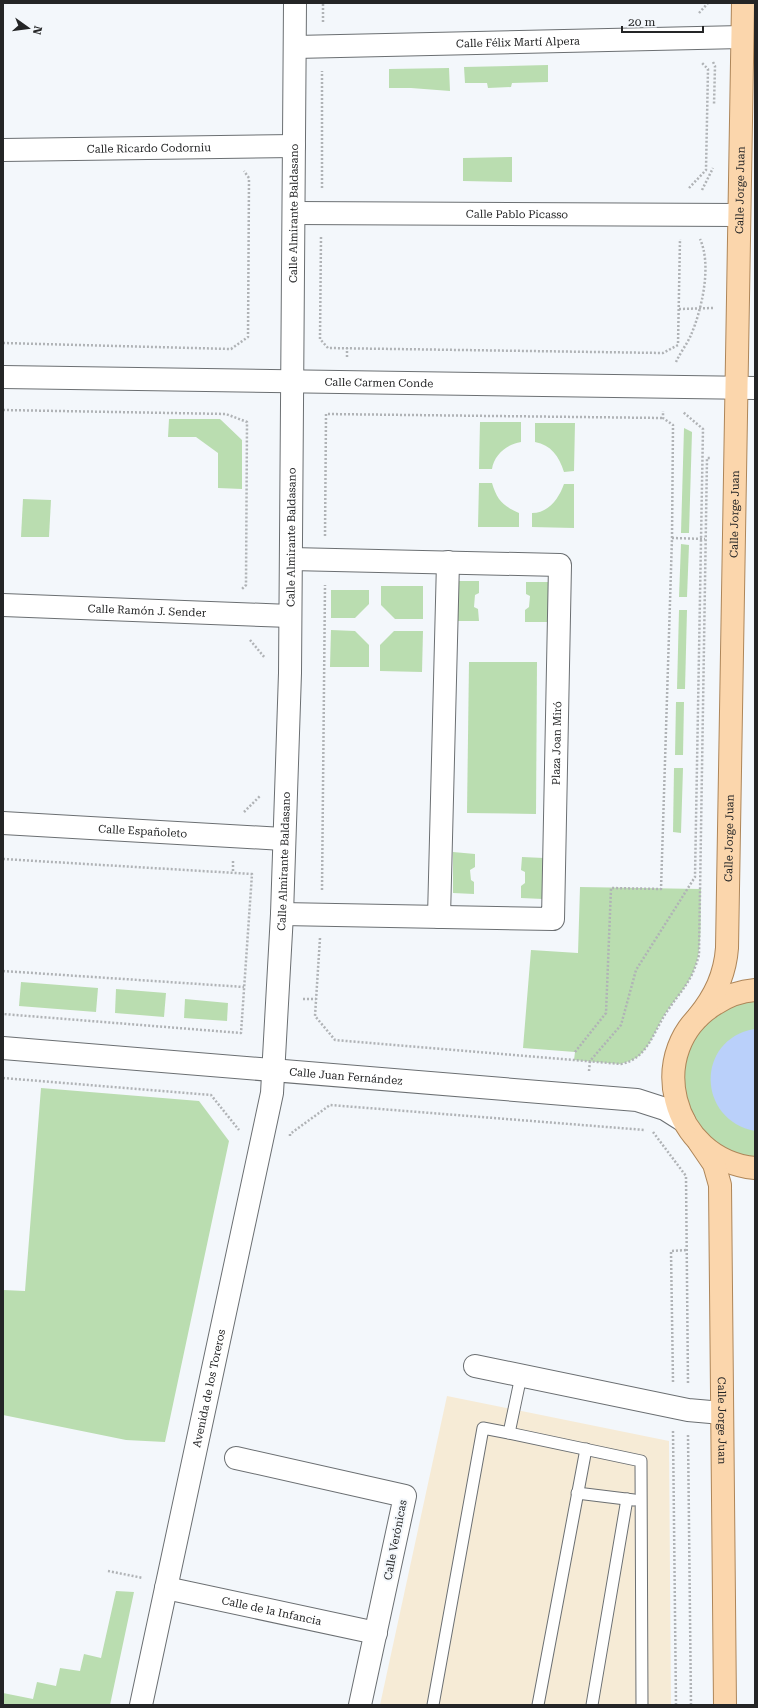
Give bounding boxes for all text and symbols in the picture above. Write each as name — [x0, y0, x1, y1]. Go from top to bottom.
north arrow — [8, 8, 48, 48]
scale bar — [622, 8, 703, 34]
text: 20 m — [628, 15, 655, 29]
text: N — [30, 25, 45, 36]
street label: Calle Félix Martí Alpera — [456, 35, 580, 50]
street label: Calle Ricardo Codorniu — [87, 141, 211, 156]
street label: Calle Almirante Baldasano — [287, 143, 301, 283]
street label: Calle Jorge Juan — [733, 146, 748, 234]
street label: Calle Pablo Picasso — [466, 208, 568, 221]
street label: Calle Carmen Conde — [324, 376, 433, 390]
street label: Calle Almirante Baldasano — [284, 467, 299, 607]
street label: Calle Jorge Juan — [728, 470, 742, 558]
street label: Calle Ramón J. Sender — [87, 602, 207, 620]
street label: Plaza Joan Miró — [550, 701, 564, 785]
street label: Calle Almirante Baldasano — [275, 791, 293, 931]
street label: Calle Jorge Juan — [722, 794, 737, 882]
street label: Calle Españoleto — [98, 822, 188, 841]
street label: Calle Juan Fernández — [289, 1066, 403, 1088]
street label: Avenida de los Toreros — [190, 1328, 228, 1449]
street label: Calle Jorge Juan — [715, 1377, 729, 1464]
street label: Calle Verónicas — [381, 1499, 410, 1581]
street label: Calle de la Infancia — [220, 1594, 323, 1628]

